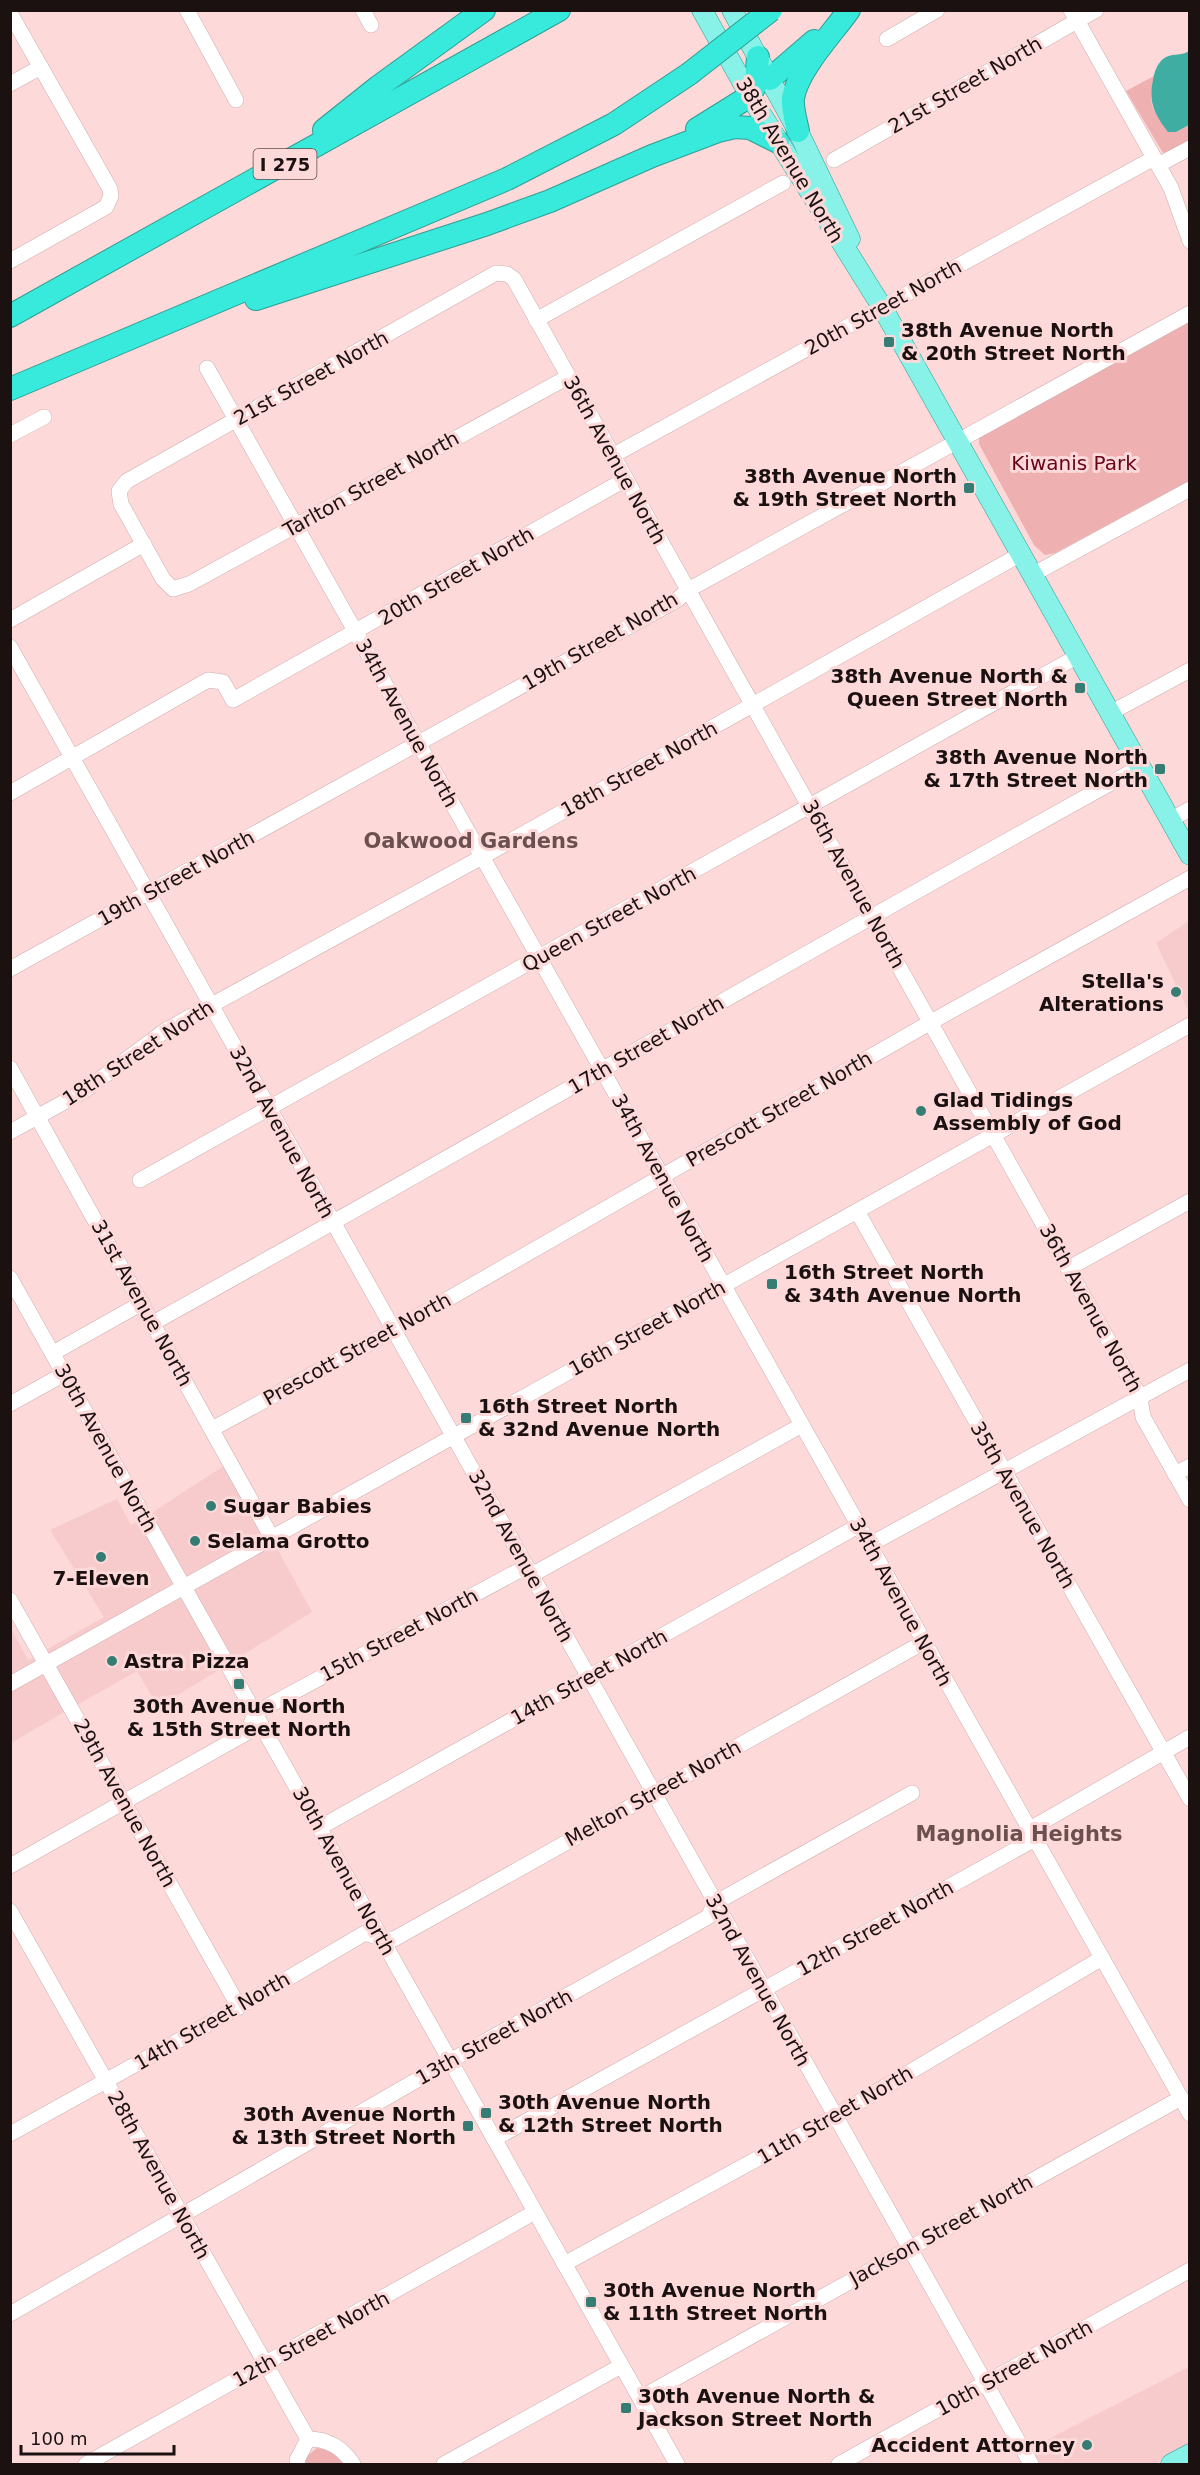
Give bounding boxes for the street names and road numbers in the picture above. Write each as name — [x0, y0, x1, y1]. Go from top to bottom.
street label: 21st Street North — [884, 31, 1046, 139]
street label: 38th Avenue North — [731, 73, 849, 247]
road number: I 275 — [254, 149, 316, 179]
street label: 20th Street North — [800, 254, 966, 360]
street label: 21st Street North — [229, 326, 393, 430]
street label: 36th Avenue North — [559, 372, 671, 548]
street label: Tarlton Street North — [278, 426, 463, 543]
street label: 20th Street North — [374, 522, 538, 630]
street label: 19th Street North — [518, 587, 682, 695]
street label: 34th Avenue North — [351, 635, 463, 811]
street label: 18th Street North — [556, 716, 722, 822]
street label: 36th Avenue North — [798, 796, 910, 972]
street label: 19th Street North — [93, 825, 259, 931]
street label: Queen Street North — [518, 861, 700, 977]
street label: 17th Street North — [564, 991, 728, 1099]
street label: 18th Street North — [58, 995, 218, 1111]
street label: 32nd Avenue North — [225, 1041, 339, 1223]
street label: Prescott Street North — [682, 1046, 876, 1172]
street label: 34th Avenue North — [607, 1090, 719, 1266]
street label: 31st Avenue North — [86, 1216, 198, 1390]
street label: 36th Avenue North — [1035, 1220, 1147, 1396]
street label: 16th Street North — [564, 1275, 730, 1381]
street label: Prescott Street North — [259, 1287, 455, 1411]
street label: 30th Avenue North — [50, 1360, 162, 1536]
street label: 35th Avenue North — [965, 1417, 1081, 1593]
street label: 32nd Avenue North — [464, 1465, 578, 1647]
street label: 34th Avenue North — [845, 1514, 957, 1690]
street label: 15th Street North — [316, 1583, 482, 1687]
street label: 14th Street North — [506, 1624, 672, 1730]
street label: 29th Avenue North — [69, 1715, 181, 1891]
street label: Melton Street North — [561, 1735, 745, 1851]
street label: 30th Avenue North — [288, 1783, 400, 1959]
street label: 12th Street North — [792, 1875, 958, 1981]
street label: 32nd Avenue North — [701, 1889, 815, 2071]
street label: 14th Street North — [130, 1967, 294, 2075]
street label: 13th Street North — [411, 1984, 577, 2090]
street label: 11th Street North — [753, 2061, 917, 2169]
street label: 28th Avenue North — [103, 2087, 215, 2263]
street label: Jackson Street North — [844, 2170, 1037, 2291]
street label: 12th Street North — [228, 2286, 394, 2392]
street label: 10th Street North — [931, 2315, 1097, 2421]

